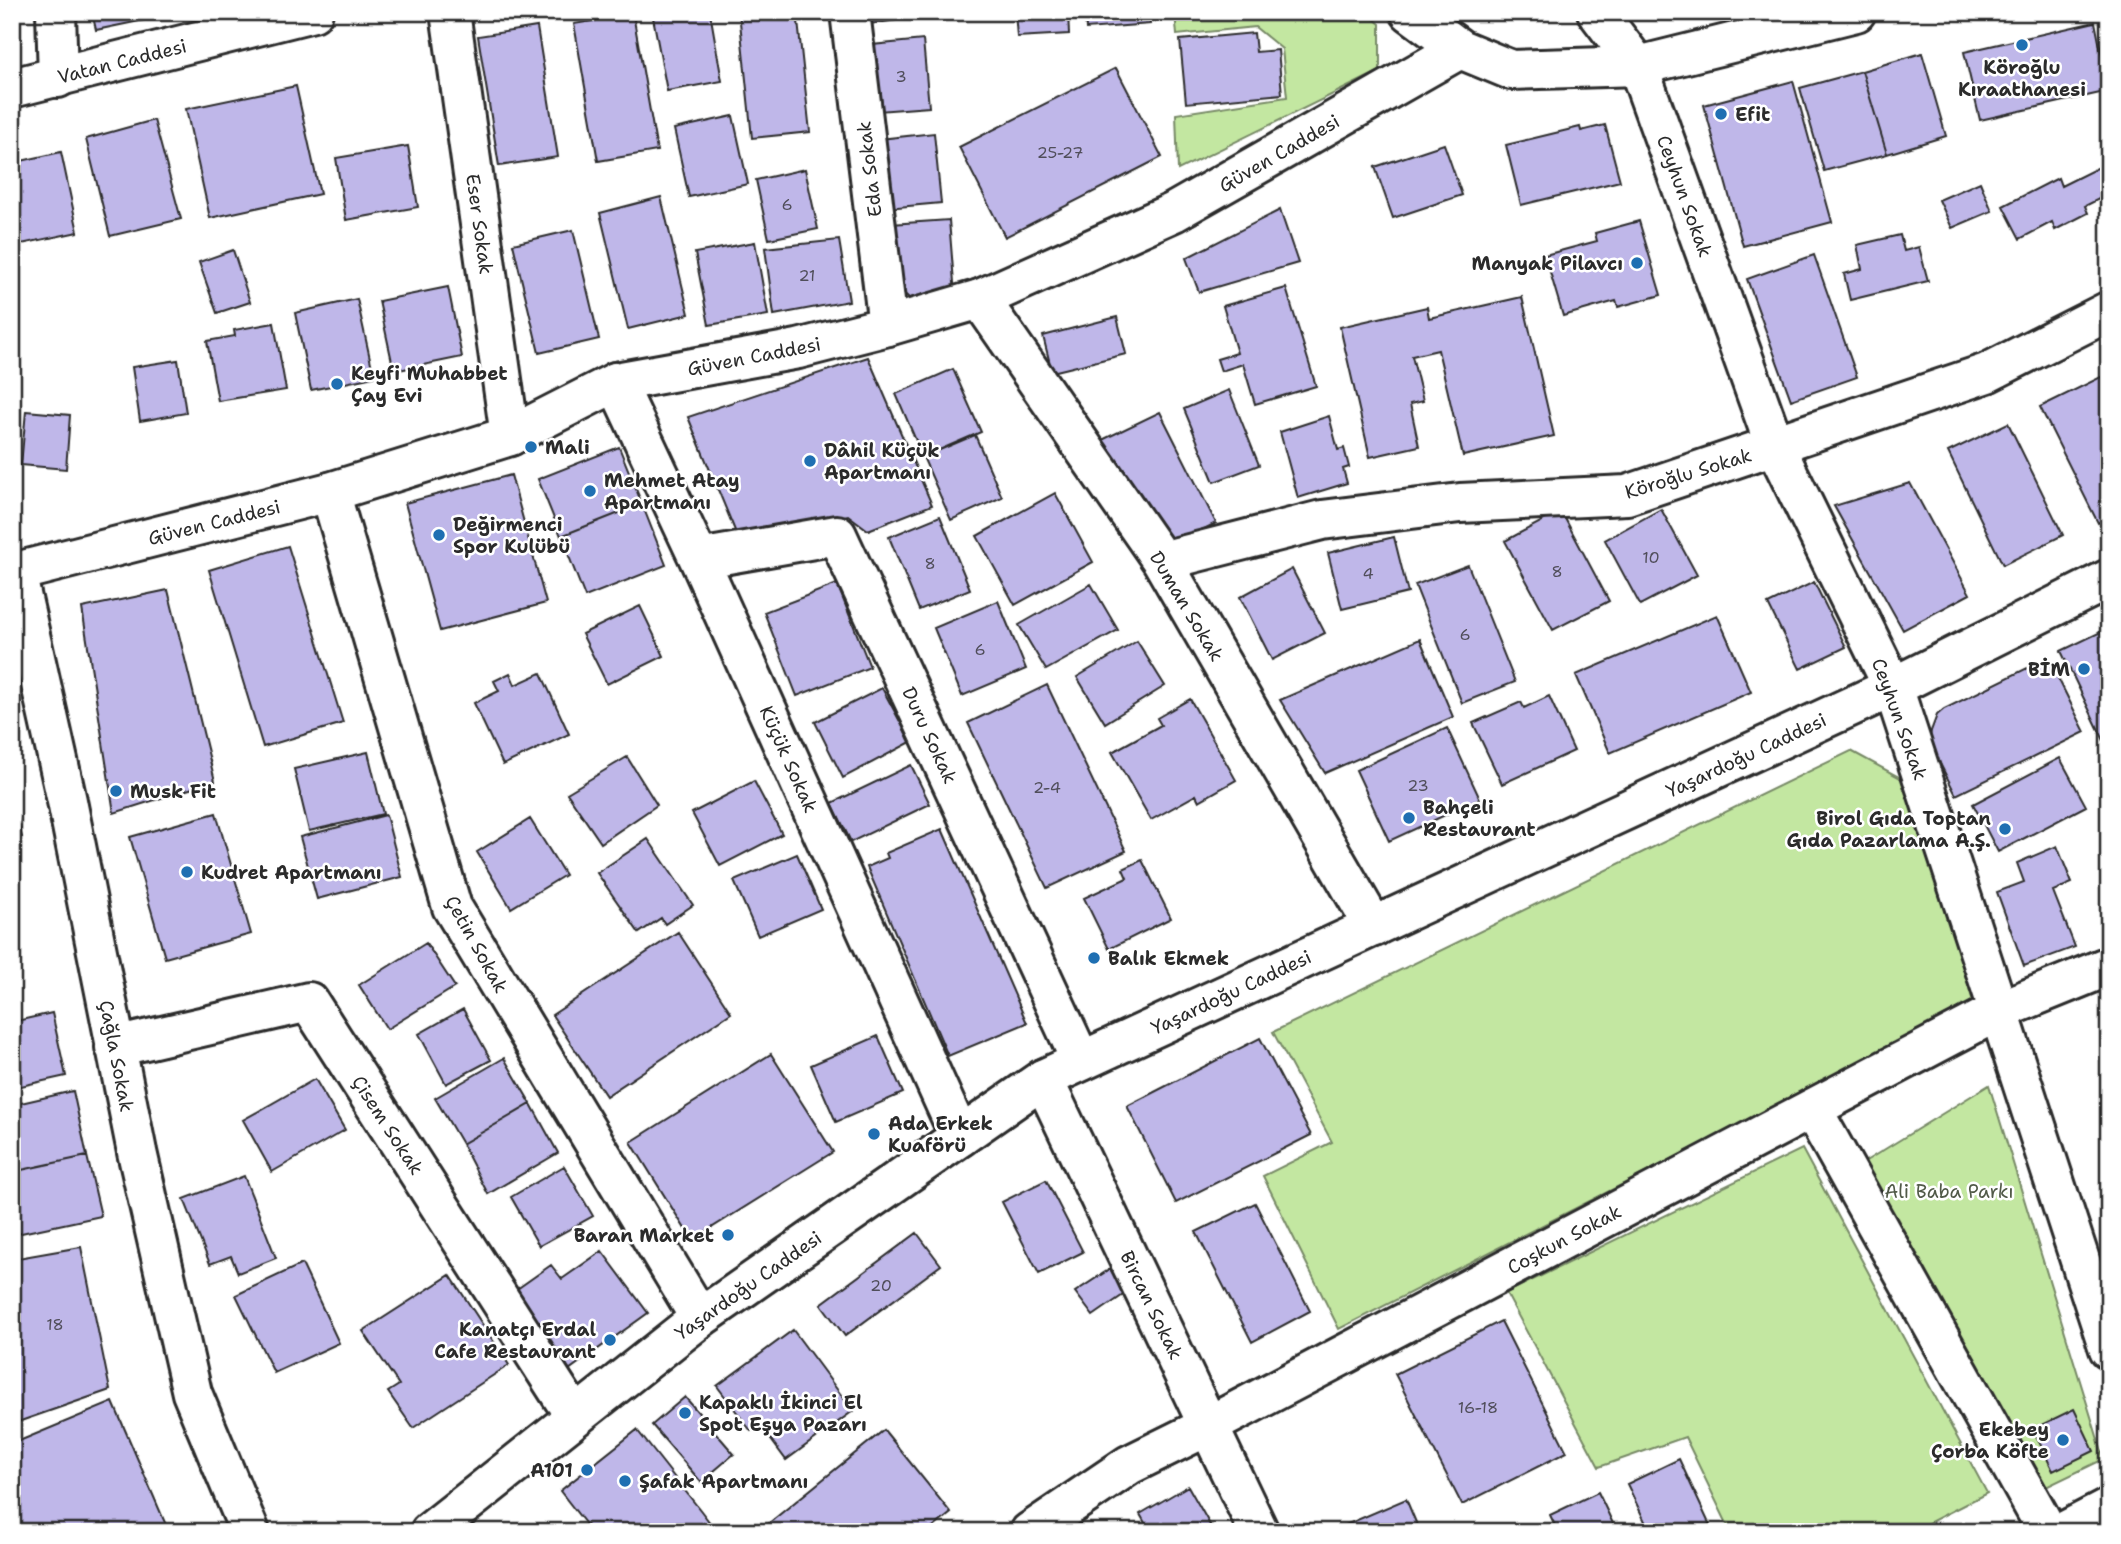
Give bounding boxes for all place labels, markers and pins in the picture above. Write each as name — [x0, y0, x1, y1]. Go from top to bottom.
marker: Köroğlu Kıraathanesi — [2014, 37, 2030, 53]
place label: Köroğlu Kıraathanesi — [1958, 55, 2086, 102]
place label: Efit — [1735, 102, 1770, 127]
marker: Efit — [1713, 106, 1729, 122]
place label: Manyak Pilavcı — [1472, 251, 1623, 276]
marker: Manyak Pilavcı — [1629, 255, 1645, 271]
place label: Keyfi Muhabbet Çay Evi — [351, 361, 508, 408]
marker: Keyfi Muhabbet Çay Evi — [329, 376, 345, 392]
place label: Mali — [545, 435, 590, 460]
place label: Dâhil Küçük Apartmanı — [824, 438, 940, 485]
marker: Mali — [523, 439, 539, 455]
marker: Dâhil Küçük Apartmanı — [802, 453, 818, 469]
place label: Mehmet Atay Apartmanı — [604, 468, 740, 515]
marker: Mehmet Atay Apartmanı — [582, 483, 598, 499]
place label: Değirmenci Spor Kulübü — [453, 512, 570, 559]
marker: Değirmenci Spor Kulübü — [431, 527, 447, 543]
place label: BİM — [2028, 657, 2070, 682]
marker: BİM — [2076, 661, 2092, 677]
place label: Musk Fit — [130, 779, 216, 804]
marker: Musk Fit — [108, 783, 124, 799]
place label: Bahçeli Restaurant — [1423, 795, 1536, 842]
place label: Birol Gıda Toptan Gıda Pazarlama A.Ş. — [1786, 806, 1991, 853]
marker: Bahçeli Restaurant — [1401, 810, 1417, 826]
marker: Birol Gıda Toptan Gıda Pazarlama A.Ş. — [1997, 821, 2013, 837]
place label: Kudret Apartmanı — [201, 860, 382, 885]
marker: Kudret Apartmanı — [179, 864, 195, 880]
place label: Balık Ekmek — [1108, 946, 1229, 971]
marker: Balık Ekmek — [1086, 950, 1102, 966]
place label: Ada Erkek Kuaförü — [888, 1111, 993, 1158]
marker: Ada Erkek Kuaförü — [866, 1126, 882, 1142]
place label: Baran Market — [574, 1223, 714, 1248]
marker: Baran Market — [720, 1227, 736, 1243]
place label: Kanatçı Erdal Cafe Restaurant — [434, 1317, 596, 1364]
marker: Kanatçı Erdal Cafe Restaurant — [602, 1332, 618, 1348]
place label: Kapaklı İkinci El Spot Eşya Pazarı — [699, 1390, 867, 1437]
marker: Kapaklı İkinci El Spot Eşya Pazarı — [677, 1405, 693, 1421]
place label: Ekebey Çorba Köfte — [1931, 1417, 2049, 1464]
marker: Ekebey Çorba Köfte — [2055, 1432, 2071, 1448]
place label: A101 — [530, 1458, 573, 1483]
marker: A101 — [579, 1462, 595, 1478]
place label: Şafak Apartmanı — [639, 1469, 808, 1494]
marker: Şafak Apartmanı — [617, 1473, 633, 1489]

